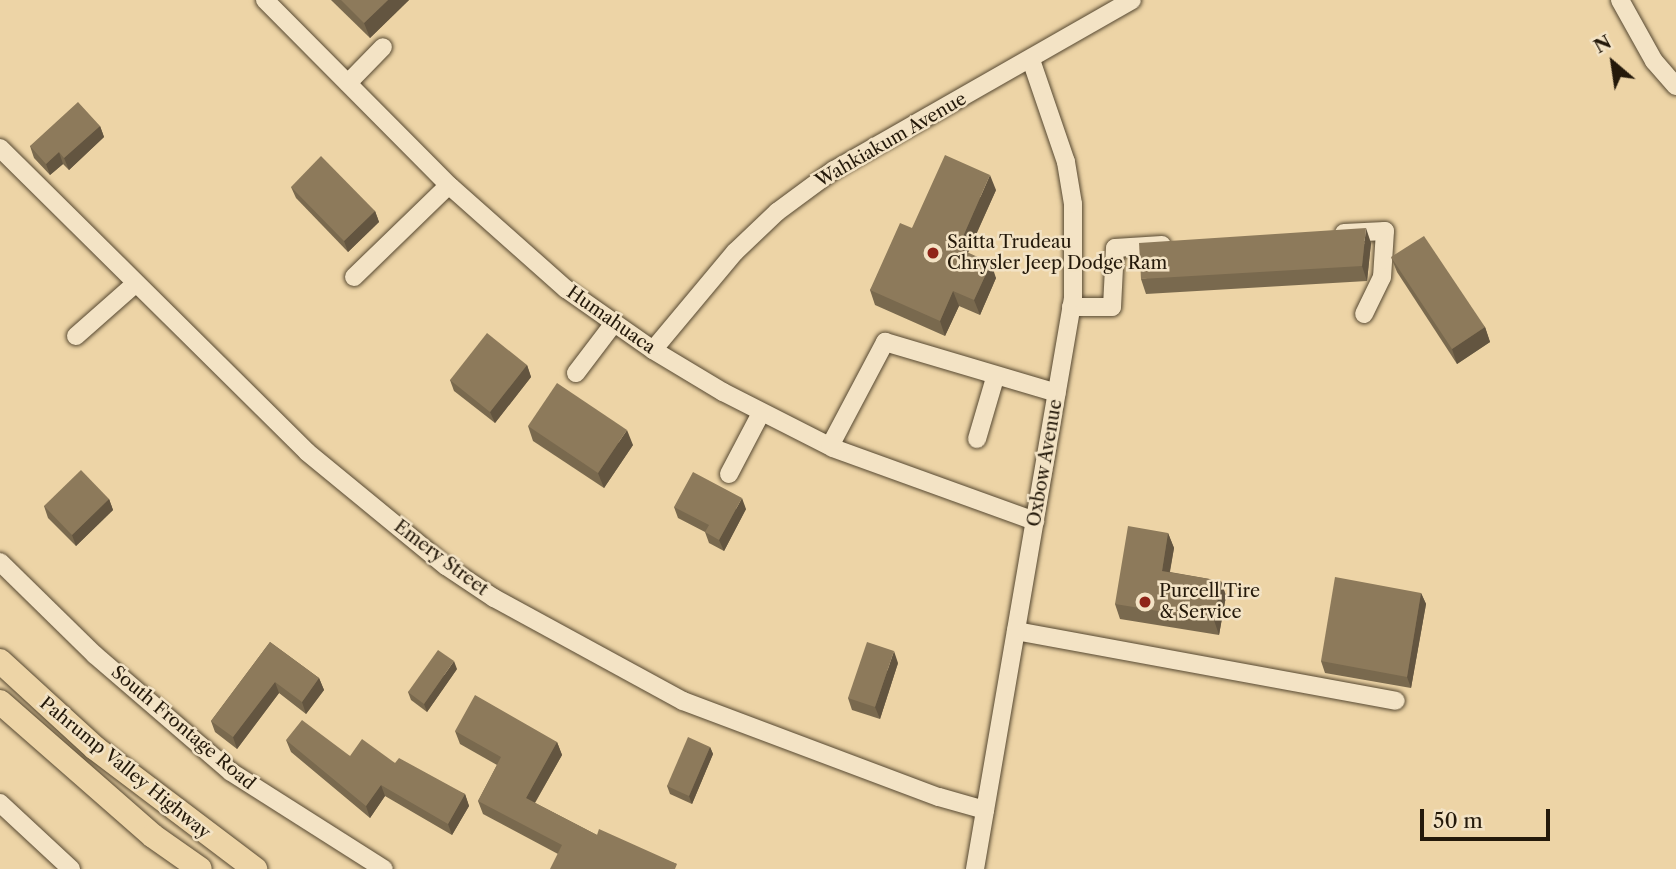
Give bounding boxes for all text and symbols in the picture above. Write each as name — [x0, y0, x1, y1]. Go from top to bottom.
north arrow — [1578, 28, 1648, 98]
text: N — [1590, 30, 1615, 58]
street label: Wahkiakum Avenue — [811, 88, 971, 192]
place label: Saitta Trudeau Chrysler Jeep Dodge Ram — [947, 232, 1168, 274]
marker: Saitta Trudeau Chrysler Jeep Dodge Ram — [925, 245, 941, 261]
street label: Humahuaca — [563, 282, 659, 358]
street label: Oxbow Avenue — [1023, 397, 1067, 529]
street label: Emery Street — [390, 515, 492, 601]
place label: Purcell Tire & Service — [1159, 581, 1260, 624]
marker: Purcell Tire & Service — [1137, 594, 1153, 610]
street label: South Frontage Road — [107, 661, 259, 795]
street label: Pahrump Valley Highway — [35, 692, 215, 844]
scale bar — [1424, 796, 1554, 840]
text: 50 m — [1433, 808, 1483, 833]

